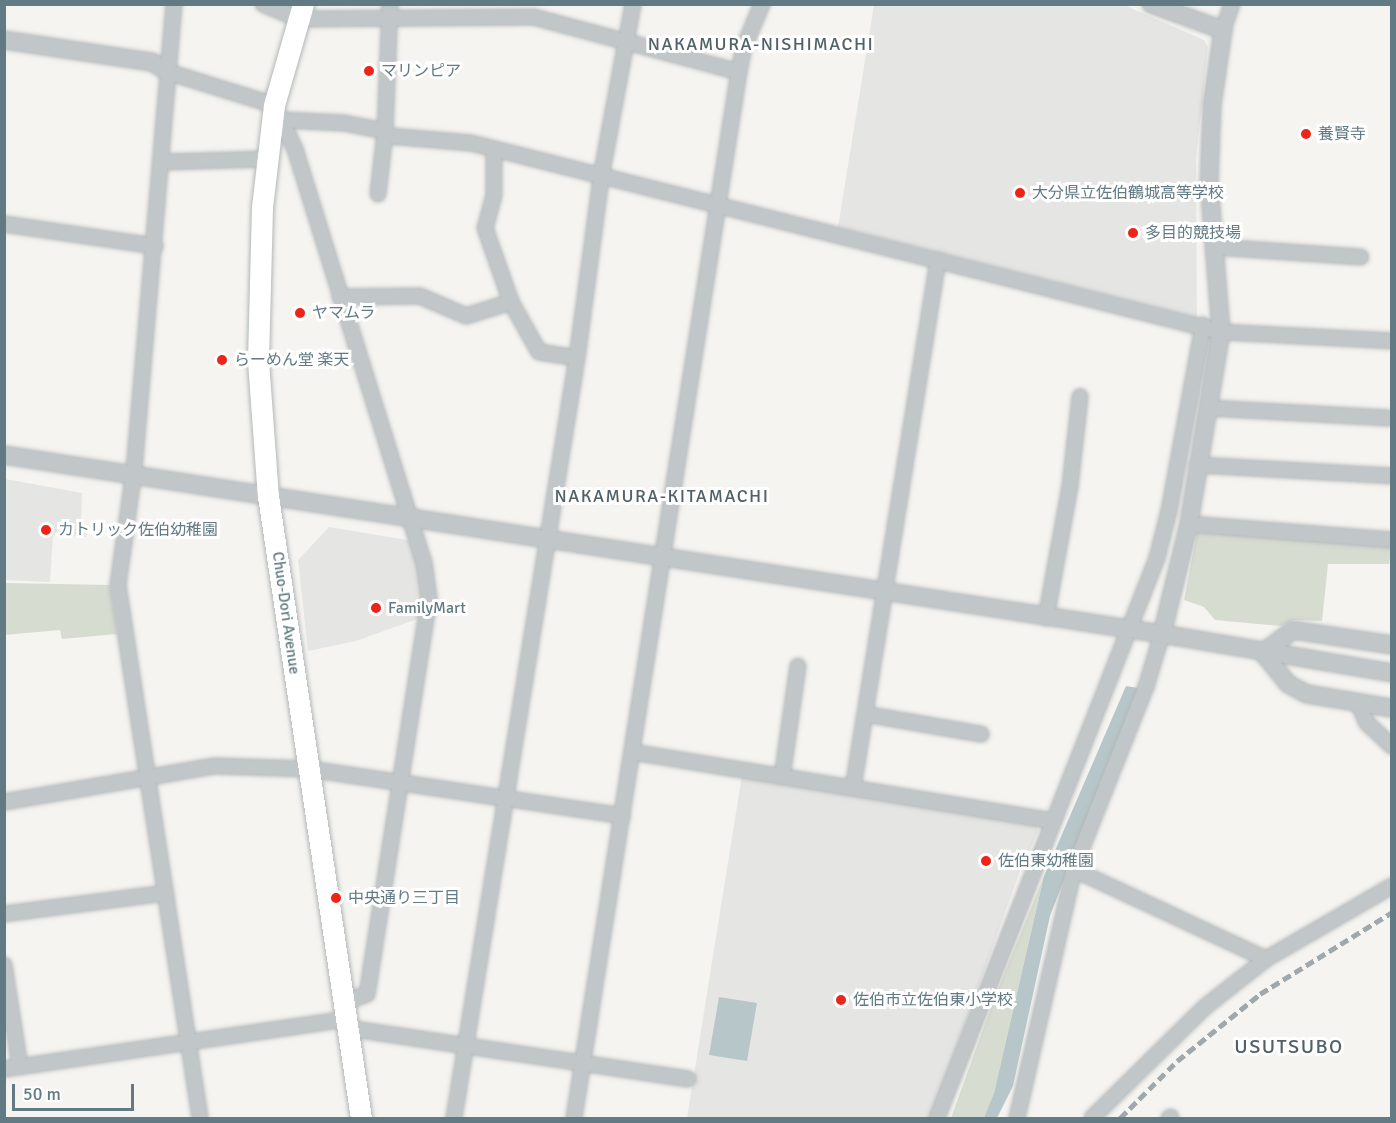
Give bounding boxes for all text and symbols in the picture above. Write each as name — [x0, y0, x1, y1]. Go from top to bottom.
district label: NAKAMURA-NISHIMACHI — [648, 33, 874, 55]
place label: マリンピア — [381, 61, 461, 81]
marker: マリンピア — [362, 64, 376, 78]
place label: 養賢寺 — [1318, 124, 1366, 144]
marker: 養賢寺 — [1299, 127, 1313, 141]
place label: 大分県立佐伯鶴城高等学校 — [1032, 183, 1224, 203]
marker: 大分県立佐伯鶴城高等学校 — [1013, 186, 1027, 200]
place label: 多目的競技場 — [1145, 223, 1241, 243]
marker: 多目的競技場 — [1126, 226, 1140, 240]
place label: ヤマムラ — [312, 303, 376, 323]
marker: ヤマムラ — [293, 306, 307, 320]
place label: らーめん堂 楽天 — [234, 350, 350, 370]
marker: らーめん堂 楽天 — [215, 353, 229, 367]
district label: NAKAMURA-KITAMACHI — [555, 485, 769, 507]
place label: カトリック佐伯幼稚園 — [58, 520, 218, 540]
marker: カトリック佐伯幼稚園 — [39, 523, 53, 537]
street label: Chuo-Dori Avenue — [268, 550, 304, 676]
place label: FamilyMart — [388, 598, 466, 618]
marker: FamilyMart — [369, 601, 383, 615]
place label: 佐伯東幼稚園 — [998, 851, 1094, 871]
marker: 佐伯東幼稚園 — [979, 854, 993, 868]
place label: 中央通り三丁目 — [348, 888, 460, 908]
marker: 中央通り三丁目 — [329, 891, 343, 905]
place label: 佐伯市立佐伯東小学校 — [853, 990, 1013, 1010]
marker: 佐伯市立佐伯東小学校 — [834, 993, 848, 1007]
district label: USUTSUBO — [1234, 1034, 1344, 1058]
scale bar — [15, 1072, 136, 1110]
text: 50 m — [23, 1083, 61, 1105]

